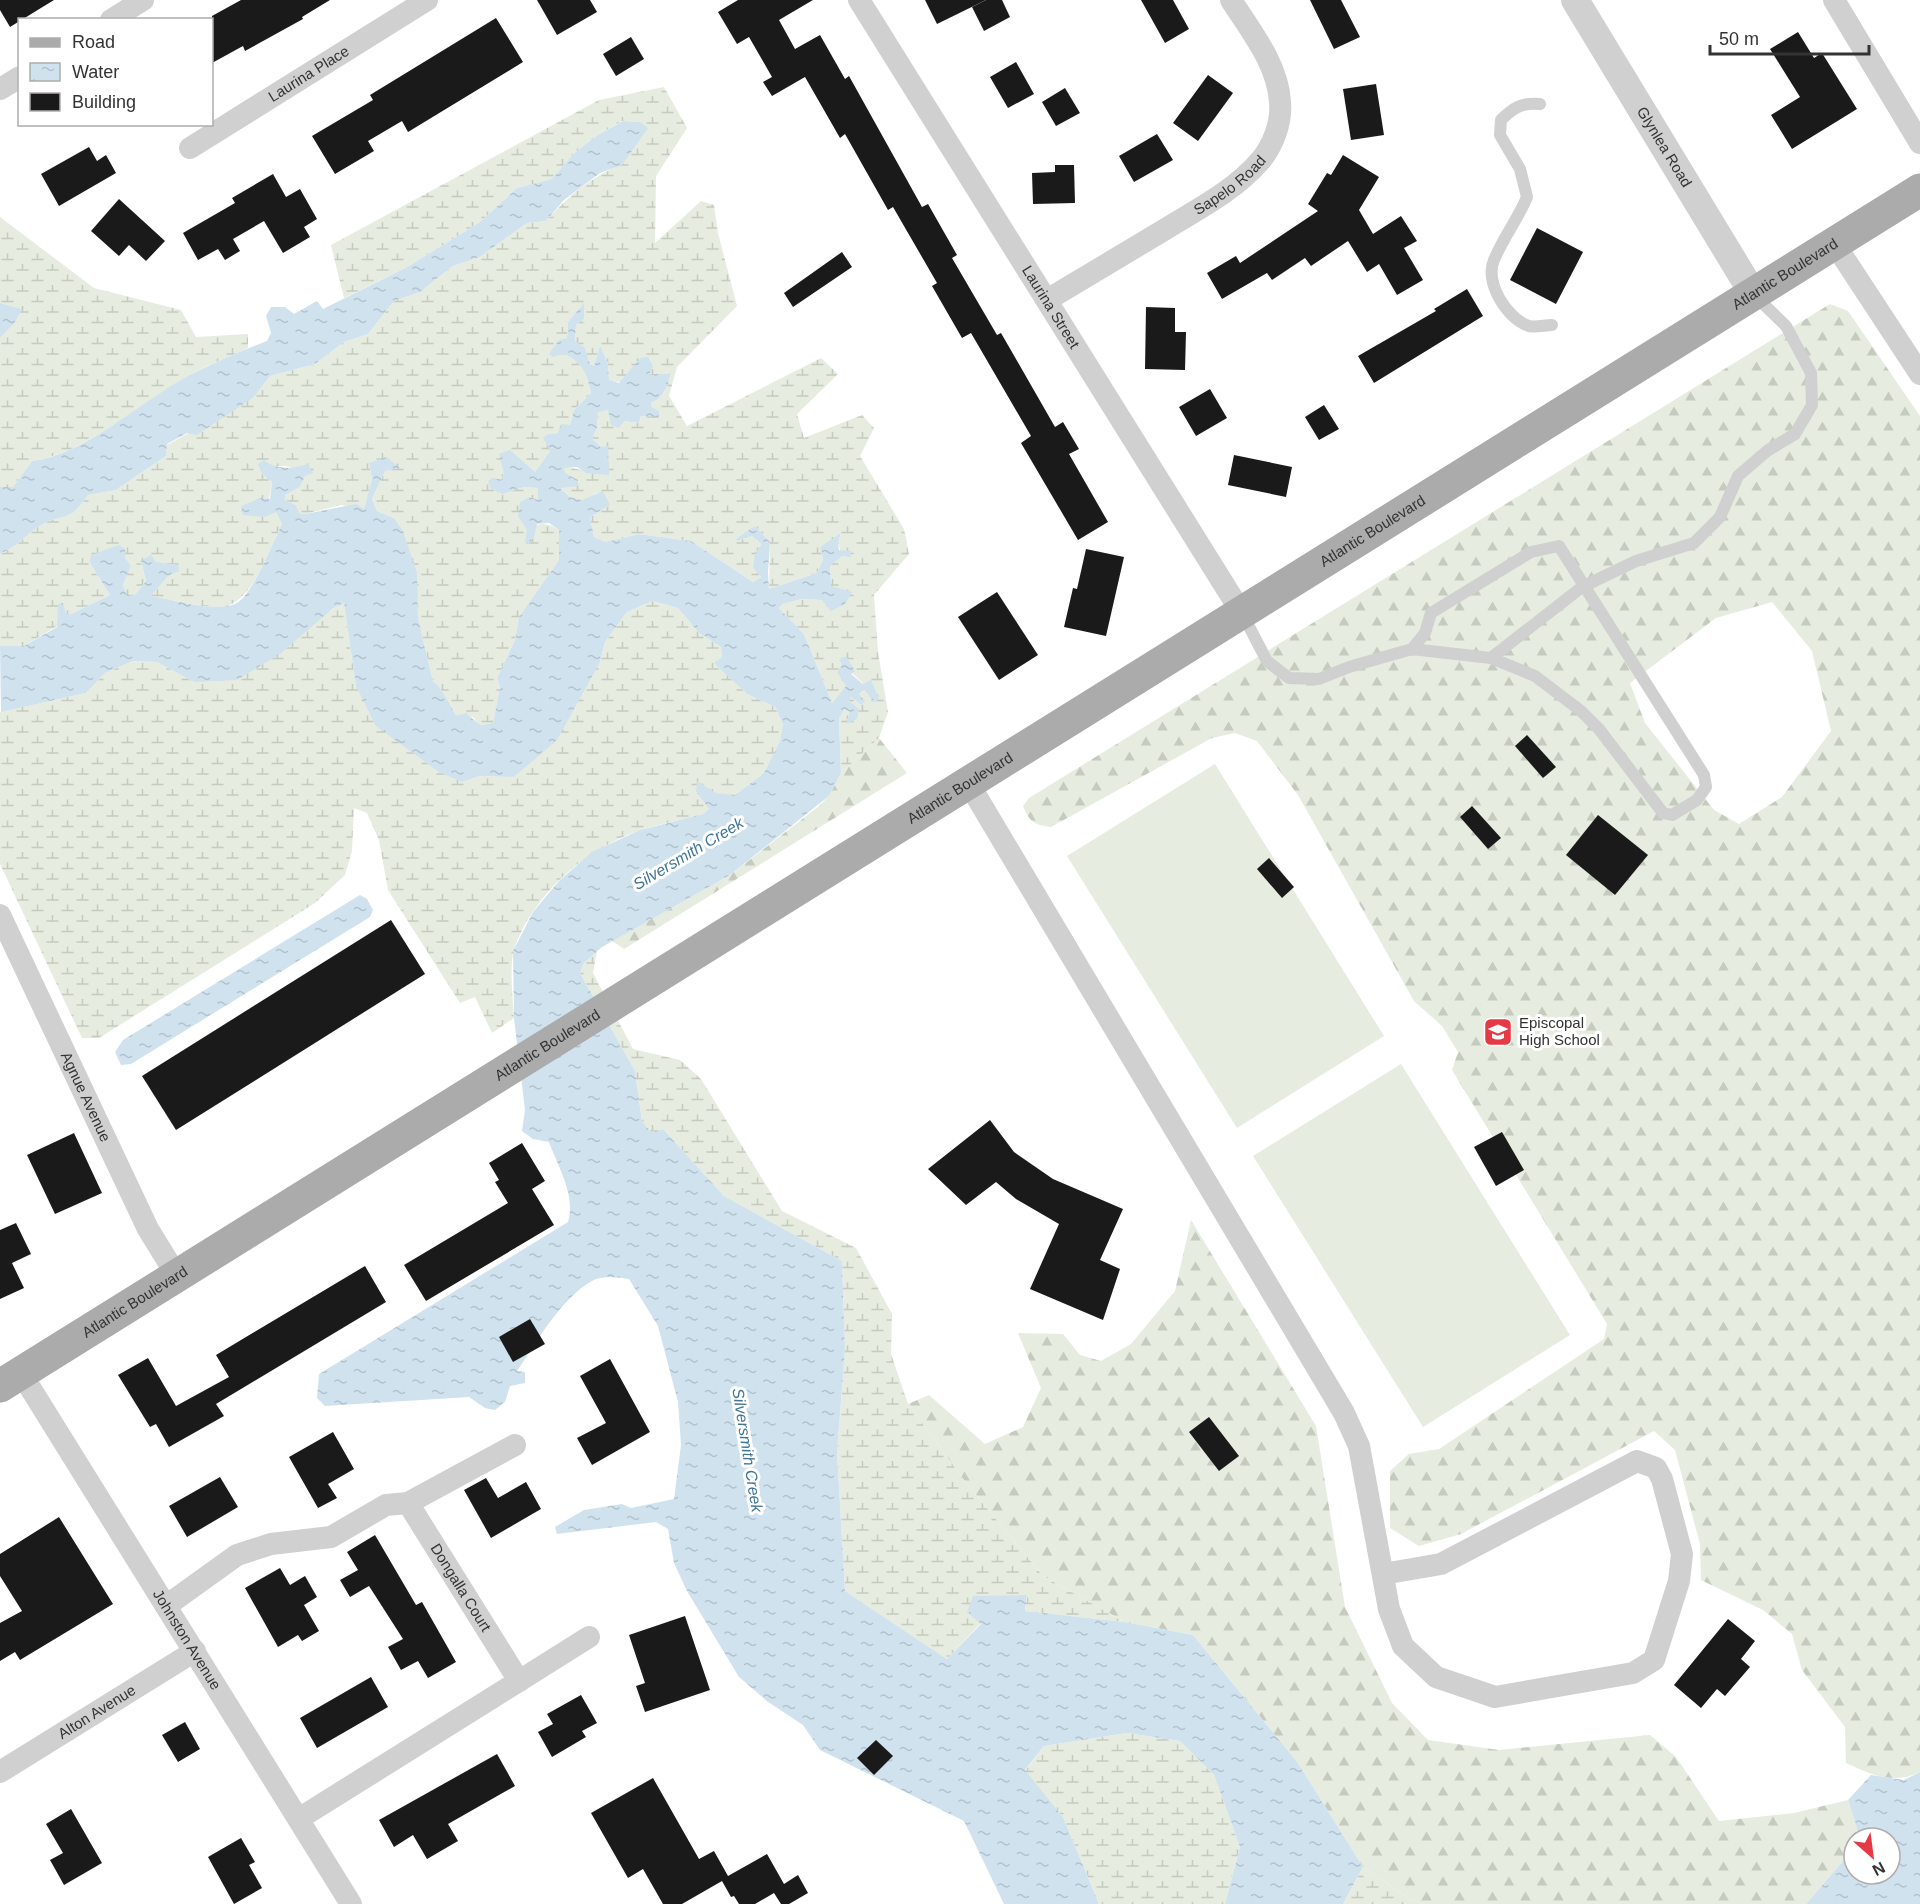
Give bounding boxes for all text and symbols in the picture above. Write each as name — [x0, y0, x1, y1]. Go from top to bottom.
legend — [18, 18, 213, 126]
scale bar — [1710, 18, 1869, 56]
text: 50 m — [1719, 29, 1759, 49]
text: Road — [72, 32, 115, 52]
street label: Laurina Place — [265, 42, 352, 105]
text: Water — [72, 62, 119, 82]
text: Building — [72, 92, 136, 112]
street label: Glynlea Road — [1634, 104, 1696, 190]
street label: Sapelo Road — [1190, 152, 1269, 218]
street label: Atlantic Boulevard — [1729, 234, 1841, 313]
street label: Laurina Street — [1019, 262, 1084, 352]
street label: Atlantic Boulevard — [1316, 491, 1428, 570]
street label: Atlantic Boulevard — [904, 748, 1016, 827]
water label: Silversmith Creek — [630, 813, 747, 893]
street label: Atlantic Boulevard — [491, 1005, 603, 1084]
place label: Episcopal High School — [1519, 1014, 1600, 1048]
school or university icon: Episcopal High School — [1482, 1016, 1514, 1048]
street label: Agnue Avenue — [58, 1049, 115, 1144]
street label: Atlantic Boulevard — [79, 1262, 191, 1341]
water label: Silversmith Creek — [729, 1387, 766, 1514]
street label: Dongalla Court — [427, 1540, 495, 1635]
street label: Johnston Avenue — [150, 1586, 225, 1693]
street label: Alton Avenue — [55, 1681, 139, 1742]
north arrow — [1842, 1826, 1902, 1886]
text: N — [1870, 1859, 1888, 1879]

